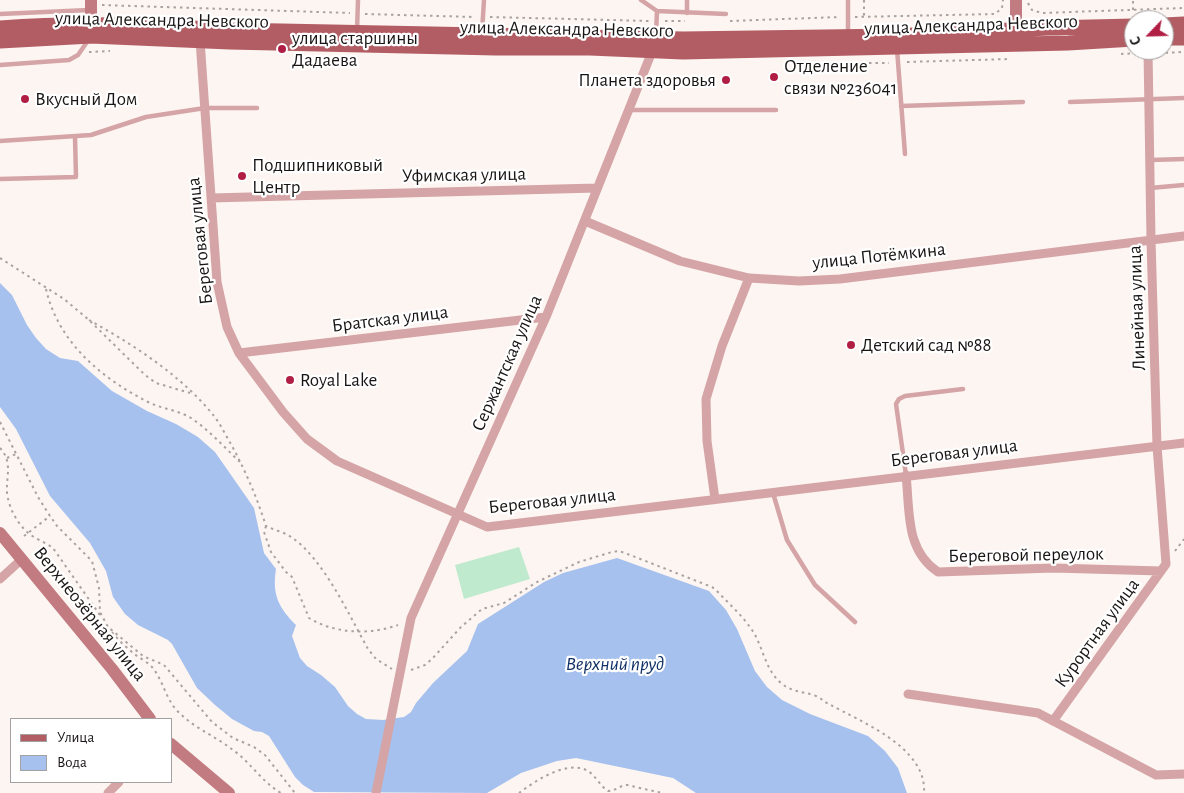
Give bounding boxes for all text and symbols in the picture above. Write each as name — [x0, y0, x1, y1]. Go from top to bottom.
street label: улица Александра Невского — [55, 7, 269, 33]
street label: улица Александра Невского — [864, 10, 1078, 40]
north arrow — [1124, 10, 1174, 60]
street label: улица Александра Невского — [460, 16, 674, 42]
place label: улица старшины Дадаева — [292, 27, 418, 71]
text: С — [1128, 34, 1144, 47]
marker: улица старшины Дадаева — [276, 43, 288, 55]
place label: Отделение связи №236041 — [784, 55, 897, 99]
place label: Планета здоровья — [578, 69, 716, 91]
marker: Отделение связи №236041 — [768, 71, 780, 83]
marker: Планета здоровья — [720, 74, 732, 86]
place label: Вкусный Дом — [35, 88, 137, 110]
marker: Вкусный Дом — [19, 93, 31, 105]
place label: Подшипниковый Центр — [252, 154, 383, 198]
street label: Уфимская улица — [402, 163, 526, 187]
marker: Подшипниковый Центр — [236, 170, 248, 182]
street label: Береговая улица — [182, 176, 218, 306]
street label: улица Потёмкина — [811, 238, 947, 274]
street label: Линейная улица — [1123, 245, 1151, 371]
street label: Сержантская улица — [467, 291, 547, 435]
street label: Братская улица — [330, 301, 450, 337]
place label: Детский сад №88 — [861, 334, 992, 356]
marker: Детский сад №88 — [845, 339, 857, 351]
place label: Royal Lake — [300, 369, 377, 391]
marker: Royal Lake — [284, 374, 296, 386]
street label: Береговая улица — [889, 434, 1019, 472]
street label: Береговая улица — [487, 483, 617, 519]
street label: Верхнеозёрная улица — [29, 542, 151, 686]
street label: Береговой переулок — [948, 542, 1104, 568]
street label: Курортная улица — [1050, 574, 1144, 692]
water label: Верхний пруд — [566, 652, 664, 676]
legend — [10, 718, 172, 783]
text: Улица — [57, 730, 94, 745]
text: Вода — [57, 755, 87, 770]

